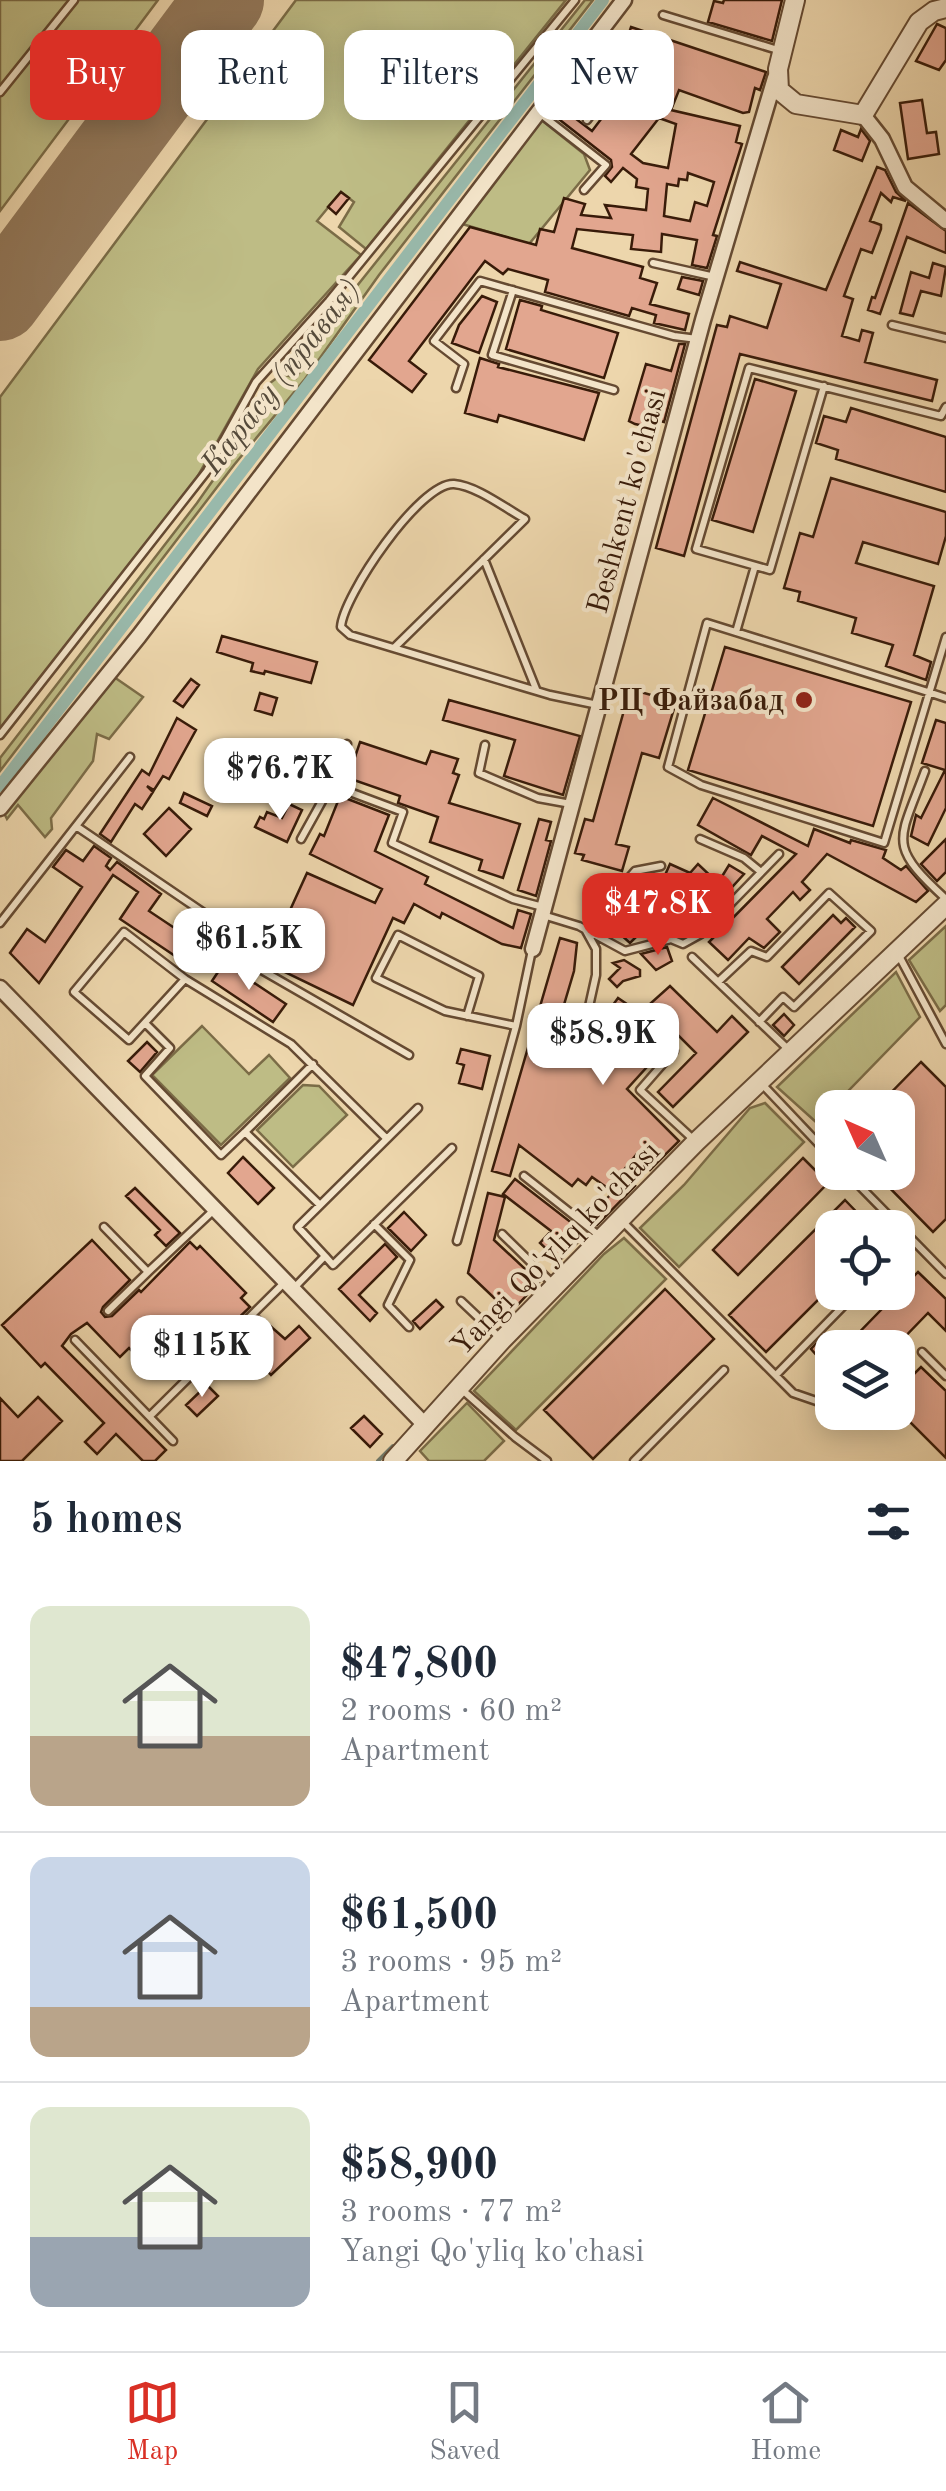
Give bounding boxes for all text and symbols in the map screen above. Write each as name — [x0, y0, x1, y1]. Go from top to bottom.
chip: Buy — [30, 30, 161, 120]
chip: Rent — [181, 30, 324, 120]
chip: Filters — [344, 30, 514, 120]
chip: New — [534, 30, 674, 120]
water label: Карасу (правая) — [195, 274, 368, 482]
street label: Beshkent ko'chasi — [584, 386, 672, 617]
place label: РЦ Файзабад — [597, 687, 784, 717]
marker: РЦ Файзабад — [793, 689, 815, 711]
pin: $76.7K — [199, 738, 361, 823]
text: $76.7K — [226, 754, 334, 786]
pin: $47.8K — [577, 873, 739, 958]
text: $47.8K — [604, 889, 712, 921]
pin: $61.5K — [168, 908, 330, 993]
text: $61.5K — [195, 924, 303, 956]
pin: $58.9K — [522, 1003, 684, 1088]
text: $58.9K — [549, 1019, 657, 1051]
north arrow — [815, 1090, 915, 1190]
map controls — [815, 1090, 915, 1430]
street label: Yangi Qo'yliq ko'chasi — [447, 1136, 666, 1362]
button: locate — [815, 1210, 915, 1310]
pin: $115K — [132, 1315, 272, 1400]
button: layers — [815, 1330, 915, 1430]
text: $115K — [153, 1331, 251, 1363]
icon: filters — [861, 1494, 916, 1549]
text: 5 homes — [30, 1500, 182, 1542]
text: $47,800 — [340, 1645, 498, 1687]
icon: home — [110, 1646, 230, 1766]
text: 2 rooms · 60 m² — [340, 1696, 562, 1728]
text: Apartment — [340, 1736, 490, 1768]
text: $61,500 — [340, 1896, 498, 1938]
icon: home — [110, 1897, 230, 2017]
text: 3 rooms · 95 m² — [340, 1947, 562, 1979]
text: Apartment — [340, 1987, 490, 2019]
text: $58,900 — [340, 2146, 498, 2188]
icon: home — [110, 2147, 230, 2267]
text: 3 rooms · 77 m² — [340, 2197, 562, 2229]
text: Yangi Qo'yliq ko'chasi — [340, 2237, 644, 2269]
tab: Map — [125, 2375, 180, 2470]
tab: Saved — [429, 2375, 501, 2470]
tab: Home — [750, 2375, 821, 2470]

